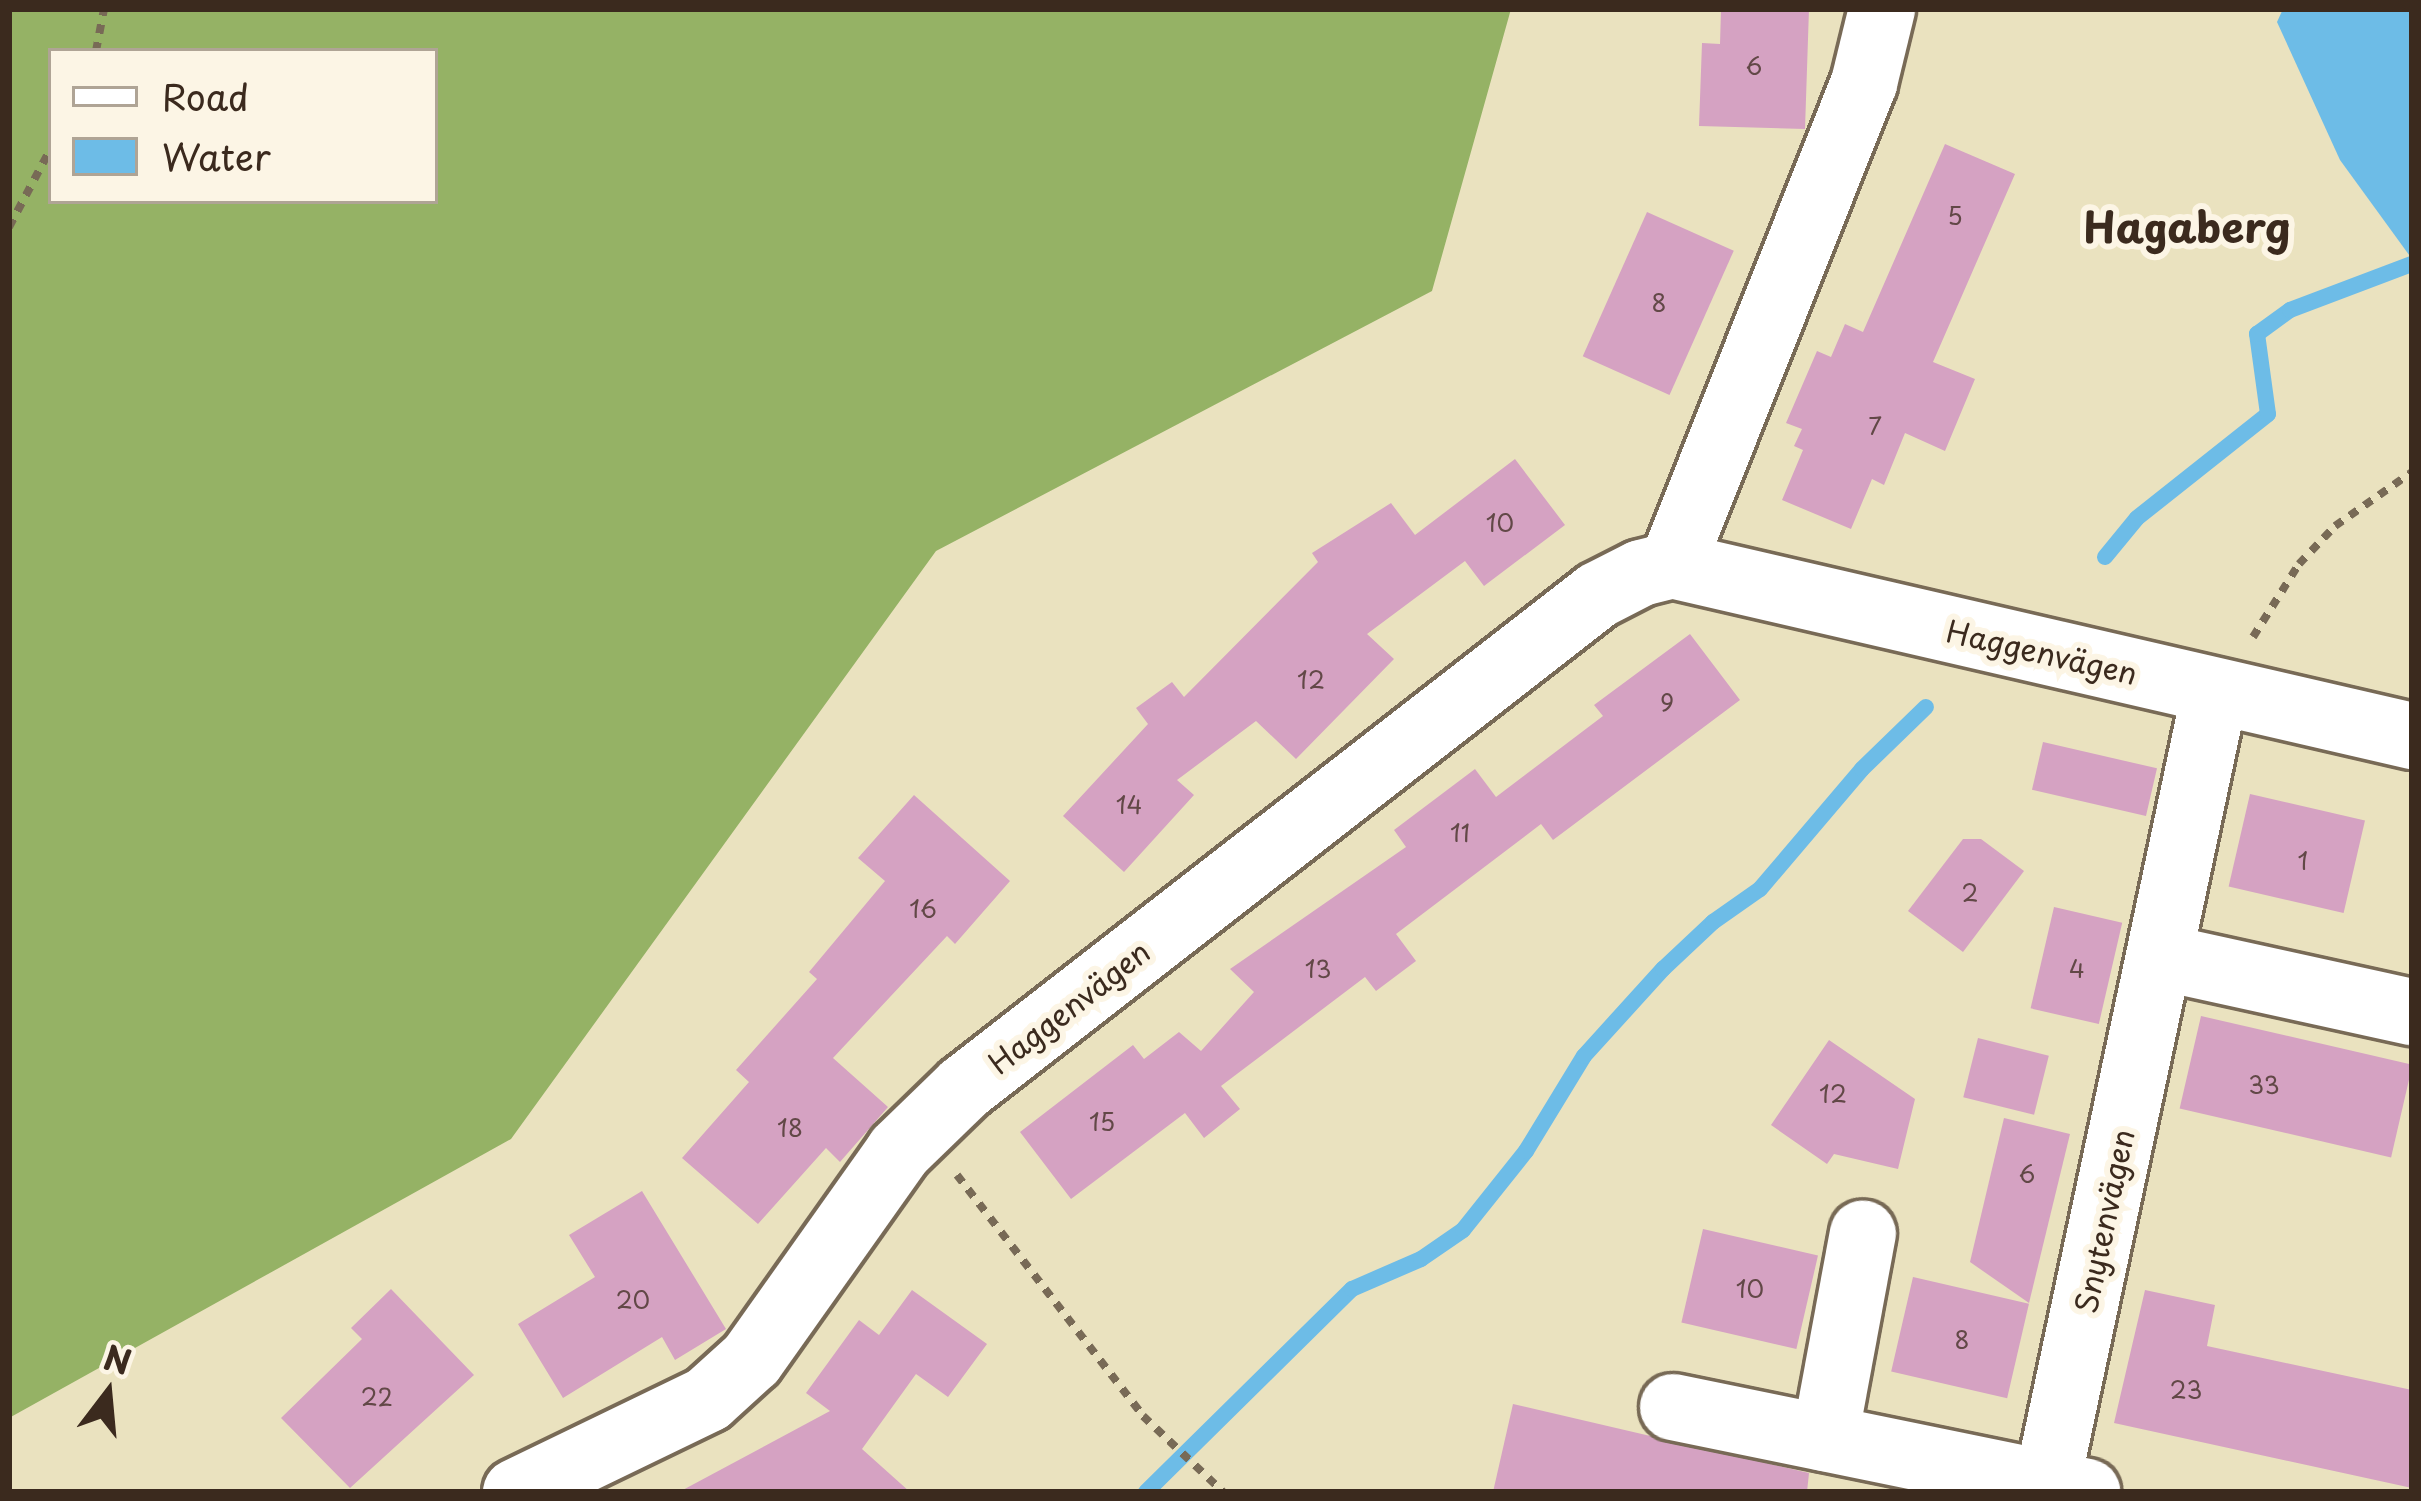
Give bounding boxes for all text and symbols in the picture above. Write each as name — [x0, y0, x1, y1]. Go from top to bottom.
legend — [48, 48, 438, 204]
house number: 6 — [1746, 52, 1762, 80]
text: Road — [162, 69, 249, 123]
text: Water — [162, 129, 271, 183]
district label: Hagaberg — [2084, 201, 2290, 251]
house number: 5 — [1947, 202, 1963, 230]
house number: 8 — [1652, 289, 1666, 317]
house number: 7 — [1868, 412, 1882, 440]
house number: 10 — [1486, 509, 1514, 537]
street label: Haggenvägen — [1943, 613, 2141, 691]
house number: 12 — [1297, 666, 1325, 694]
house number: 9 — [1660, 689, 1674, 717]
house number: 14 — [1116, 791, 1142, 819]
house number: 11 — [1450, 819, 1470, 847]
house number: 1 — [2298, 847, 2308, 875]
house number: 2 — [1962, 879, 1978, 907]
house number: 16 — [909, 895, 937, 923]
street label: Haggenvägen — [981, 933, 1157, 1081]
house number: 13 — [1305, 955, 1331, 983]
house number: 4 — [2069, 955, 2085, 983]
house number: 33 — [2248, 1071, 2280, 1099]
house number: 12 — [1819, 1080, 1847, 1108]
house number: 15 — [1089, 1108, 1115, 1136]
house number: 18 — [777, 1114, 803, 1142]
street label: Snytenvägen — [2067, 1126, 2141, 1316]
house number: 6 — [2019, 1160, 2035, 1188]
house number: 10 — [1736, 1275, 1764, 1303]
house number: 20 — [616, 1286, 650, 1314]
house number: 8 — [1955, 1326, 1969, 1354]
text: N — [98, 1331, 137, 1386]
north arrow — [48, 1333, 168, 1453]
house number: 23 — [2170, 1376, 2202, 1404]
house number: 22 — [361, 1383, 393, 1411]

